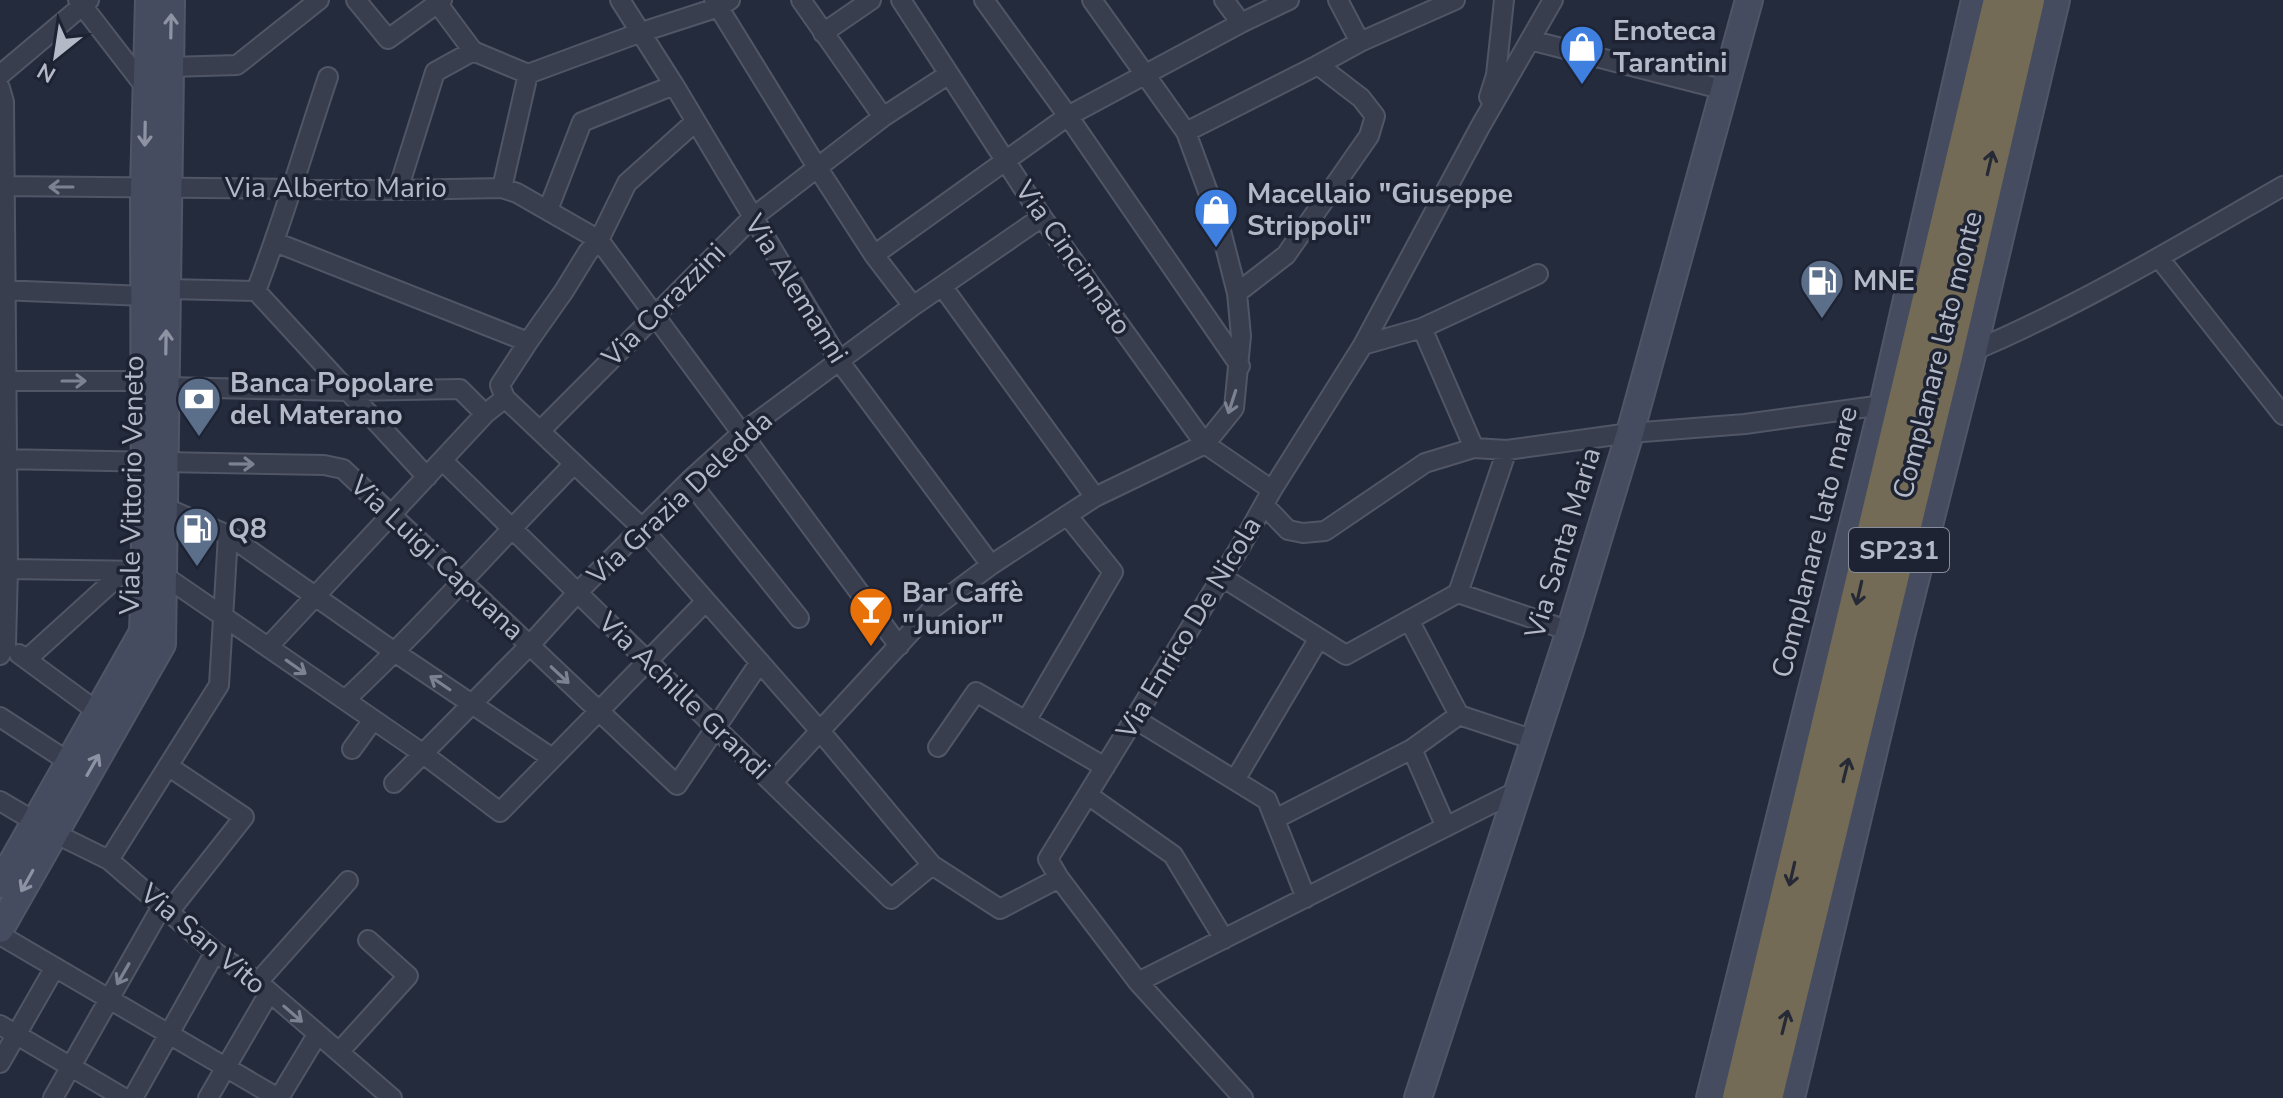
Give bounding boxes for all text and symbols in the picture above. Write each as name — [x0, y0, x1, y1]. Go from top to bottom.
place label: Enoteca Tarantini — [1613, 12, 1727, 82]
one-way arrow — [163, 13, 179, 40]
north arrow — [16, 16, 96, 96]
shop icon: Enoteca Tarantini — [1558, 23, 1606, 86]
text: N — [32, 55, 61, 90]
one-way arrow — [137, 120, 152, 147]
one-way arrow — [1984, 150, 1999, 176]
street label: Via Alberto Mario — [224, 169, 447, 207]
street label: Via Cincinnato — [1005, 172, 1140, 343]
place label: Macellaio "Giuseppe Strippoli" — [1247, 175, 1513, 245]
one-way arrow — [48, 179, 75, 195]
shop icon: Macellaio "Giuseppe Strippoli" — [1192, 186, 1240, 249]
street label: Via Alemanni — [735, 207, 857, 370]
street label: Complanare lato monte — [1884, 207, 1992, 503]
street label: Via Corazzini — [593, 235, 734, 376]
fuel station icon: MNE — [1798, 257, 1846, 320]
place label: MNE — [1853, 262, 1915, 300]
one-way arrow — [158, 329, 174, 356]
street label: Viale Vittorio Veneto — [111, 355, 153, 616]
place label: Banca Popolare del Materano — [230, 364, 434, 434]
one-way arrow — [60, 373, 87, 389]
bank icon: Banca Popolare del Materano — [175, 375, 223, 438]
one-way arrow — [1224, 389, 1239, 414]
street label: Via Grazia Deledda — [578, 402, 781, 595]
street label: Complanare lato mare — [1763, 402, 1867, 682]
street label: Via Santa Maria — [1516, 443, 1610, 644]
one-way arrow — [228, 456, 255, 471]
street label: Via Luigi Capuana — [341, 466, 533, 649]
fuel station icon: Q8 — [173, 505, 221, 568]
place label: Q8 — [228, 510, 267, 548]
street label: Via Enrico De Nicola — [1107, 510, 1271, 747]
road number: SP231 — [1849, 528, 1949, 572]
place label: Bar Caffè "Junior" — [902, 574, 1024, 644]
one-way arrow — [1851, 580, 1866, 606]
bar icon: Bar Caffè "Junior" — [847, 585, 895, 648]
street label: Via Achille Grandi — [589, 603, 778, 788]
one-way arrow — [285, 659, 307, 675]
one-way arrow — [550, 665, 570, 684]
one-way arrow — [430, 675, 452, 691]
one-way arrow — [85, 754, 101, 777]
one-way arrow — [1839, 757, 1854, 783]
one-way arrow — [1784, 860, 1799, 886]
one-way arrow — [19, 869, 35, 892]
street label: Via San Vito — [131, 874, 274, 1003]
one-way arrow — [115, 962, 131, 985]
one-way arrow — [283, 1005, 303, 1023]
one-way arrow — [1778, 1010, 1793, 1036]

